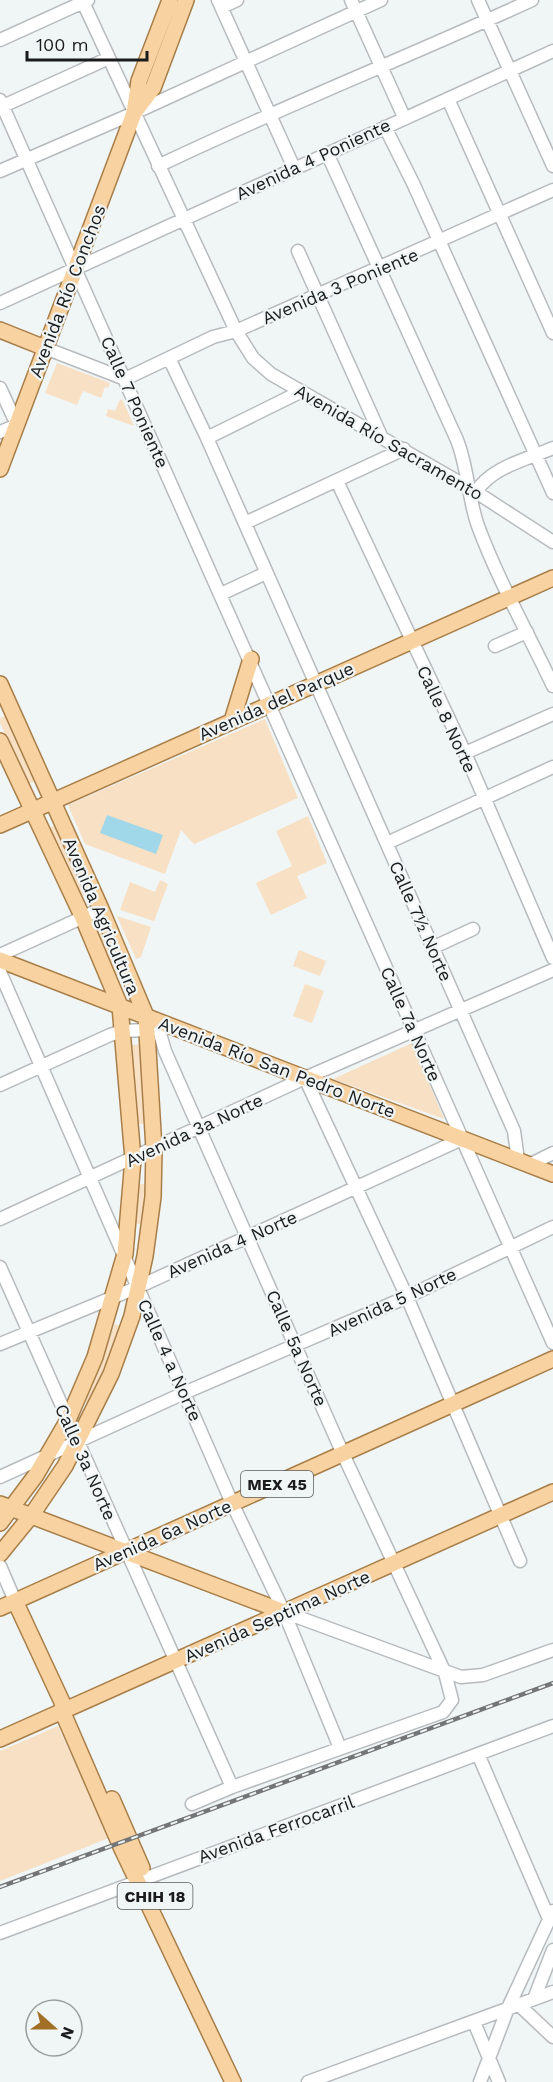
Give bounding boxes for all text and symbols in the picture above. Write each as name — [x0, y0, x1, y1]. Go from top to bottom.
scale bar — [27, 24, 147, 62]
text: 100 m — [36, 34, 89, 55]
street label: Avenida 4 Poniente — [232, 114, 394, 204]
street label: Avenida Río Conchos — [24, 202, 110, 380]
street label: Avenida 3 Poniente — [259, 244, 421, 328]
street label: Calle 7 Poniente — [97, 333, 173, 471]
street label: Avenida Río Sacramento — [291, 380, 487, 504]
street label: Avenida del Parque — [195, 657, 357, 745]
street label: Calle 8 Norte — [413, 662, 481, 776]
street label: Avenida Agricultura — [59, 834, 145, 998]
street label: Calle 7½ Norte — [385, 858, 457, 984]
street label: Calle 7a Norte — [376, 963, 446, 1085]
street label: Avenida Río San Pedro Norte — [156, 1012, 398, 1122]
street label: Avenida 3a Norte — [122, 1089, 266, 1171]
street label: Avenida 4 Norte — [164, 1206, 300, 1282]
street label: Avenida 5 Norte — [324, 1263, 460, 1341]
street label: Calle 5a Norte — [262, 1287, 332, 1409]
street label: Calle 4 a Norte — [134, 1296, 206, 1424]
street label: Calle 3a Norte — [51, 1401, 121, 1523]
road number: MEX 45 — [241, 1471, 313, 1497]
street label: Avenida 6a Norte — [89, 1495, 235, 1575]
street label: Avenida Septima Norte — [181, 1565, 373, 1667]
street label: Avenida Ferrocarril — [195, 1791, 358, 1867]
road number: CHIH 18 — [118, 1883, 192, 1909]
north arrow — [24, 1998, 84, 2058]
text: N — [57, 2024, 79, 2042]

